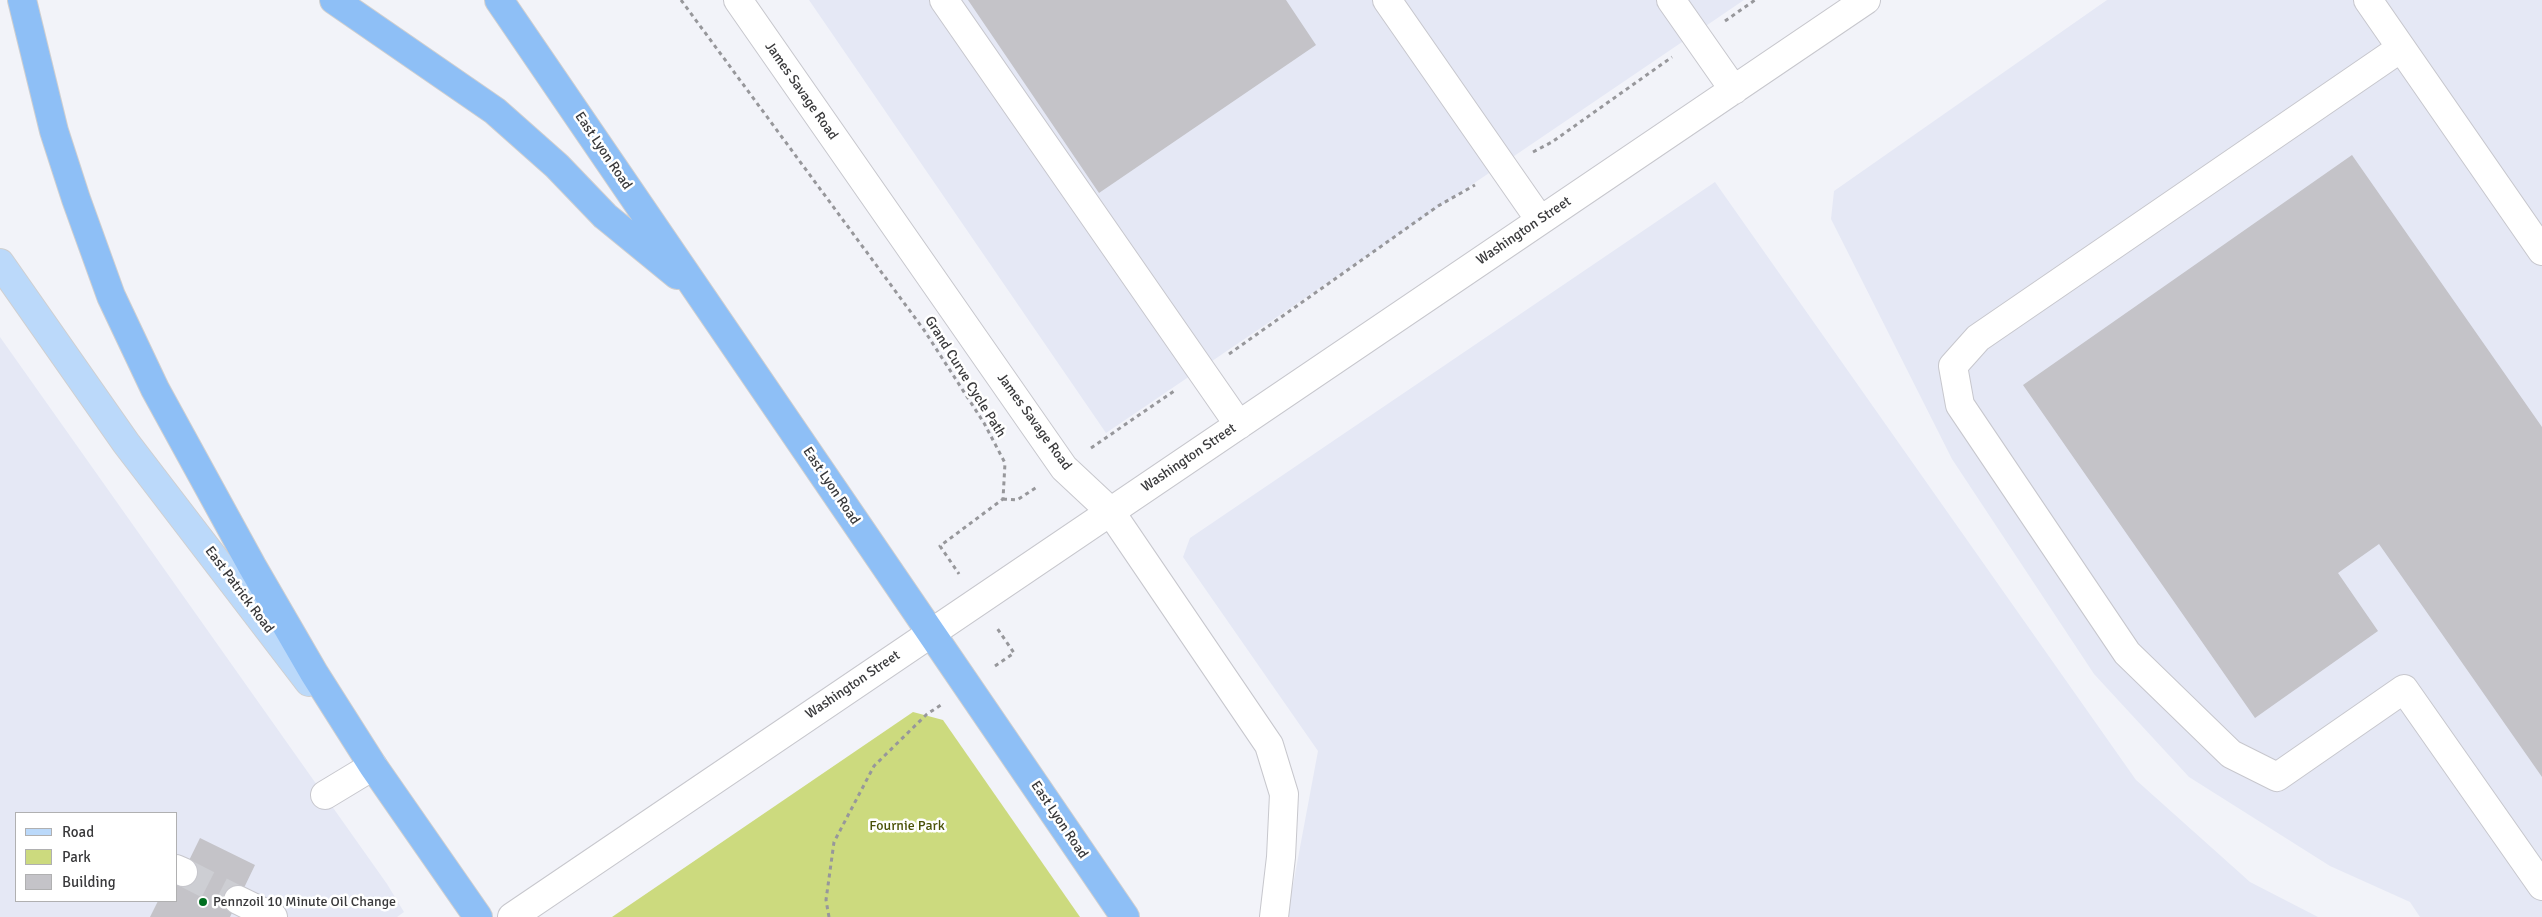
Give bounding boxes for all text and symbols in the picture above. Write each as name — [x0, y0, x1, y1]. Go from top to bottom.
street label: James Savage Road — [761, 39, 841, 143]
street label: East Lyon Road — [571, 109, 635, 193]
street label: Washington Street — [1474, 193, 1574, 269]
street label: Grand Curve Cycle Path — [921, 313, 1009, 441]
street label: James Savage Road — [993, 370, 1075, 474]
street label: Washington Street — [1139, 420, 1239, 496]
street label: East Lyon Road — [799, 444, 863, 528]
street label: East Patrick Road — [201, 543, 277, 637]
street label: Washington Street — [803, 647, 903, 723]
street label: East Lyon Road — [1027, 778, 1091, 862]
legend — [15, 812, 178, 902]
park label: Fournie Park — [869, 818, 945, 834]
text: Road — [62, 823, 94, 841]
text: Park — [62, 848, 91, 866]
text: Building — [62, 873, 116, 891]
place label: Pennzoil 10 Minute Oil Change — [213, 894, 396, 910]
marker: Pennzoil 10 Minute Oil Change — [197, 896, 209, 908]

